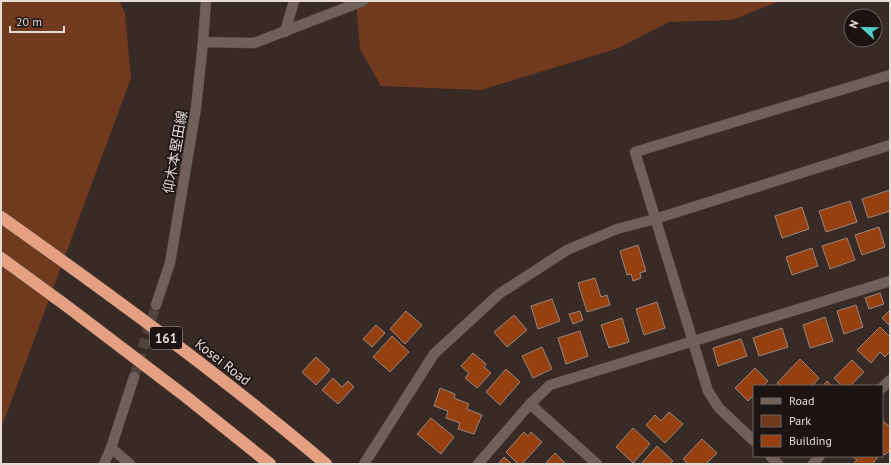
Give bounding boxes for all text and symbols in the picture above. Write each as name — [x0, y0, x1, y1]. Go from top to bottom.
scale bar — [10, 8, 64, 34]
north arrow — [843, 8, 883, 48]
text: 20 m — [16, 14, 42, 29]
text: N — [846, 18, 862, 30]
street label: 仰木本堅田線 — [159, 109, 191, 195]
road number: 161 — [150, 327, 182, 349]
street label: Kosei Road — [192, 335, 254, 389]
legend — [753, 385, 883, 457]
text: Road — [789, 393, 814, 408]
text: Park — [789, 413, 811, 428]
text: Building — [789, 433, 832, 448]

